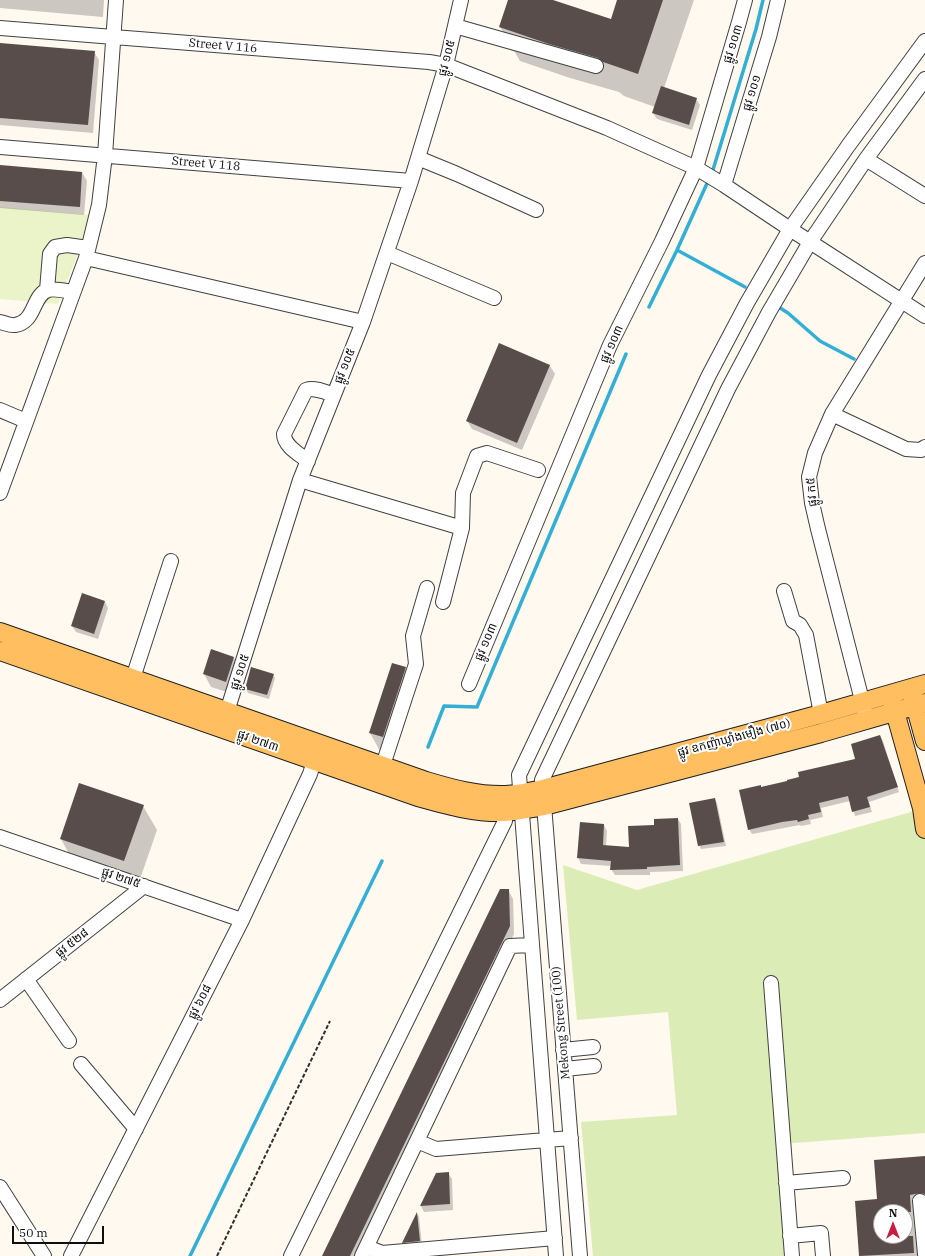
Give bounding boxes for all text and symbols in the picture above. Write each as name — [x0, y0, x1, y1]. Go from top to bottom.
street label: ផ្លូវ ១០៣ — [720, 23, 746, 65]
street label: Street V 116 — [188, 36, 258, 56]
street label: ផ្លូវ ១០៥ — [436, 38, 458, 78]
street label: ផ្លូវ ១០១ — [740, 73, 764, 113]
street label: Street V 118 — [171, 154, 241, 174]
street label: ផ្លូវ ១០៣ — [597, 323, 627, 365]
street label: ផ្លូវ ១០៥ — [331, 346, 359, 386]
street label: ផ្លូវ ក៥ — [804, 477, 820, 507]
street label: ផ្លូវ ១០៣ — [472, 621, 500, 663]
street label: ផ្លូវ ១០៥ — [227, 652, 253, 692]
street label: ផ្លូវ ឧកញ៉ាឃ្លាំងមឿង (៧០) — [676, 716, 792, 760]
street label: ផ្លូវ ២៧៣ — [235, 727, 281, 755]
street label: ផ្លូវ ២៧៥ — [100, 865, 142, 891]
street label: ផ្លូវ ៥២៨ — [52, 925, 92, 961]
street label: Mekong Street (100) — [549, 966, 573, 1080]
street label: ផ្លូវ ៦០៨ — [185, 982, 215, 1022]
north arrow — [873, 1204, 913, 1244]
text: N — [889, 1206, 897, 1220]
scale bar — [14, 1218, 106, 1244]
text: 50 m — [19, 1225, 48, 1240]

